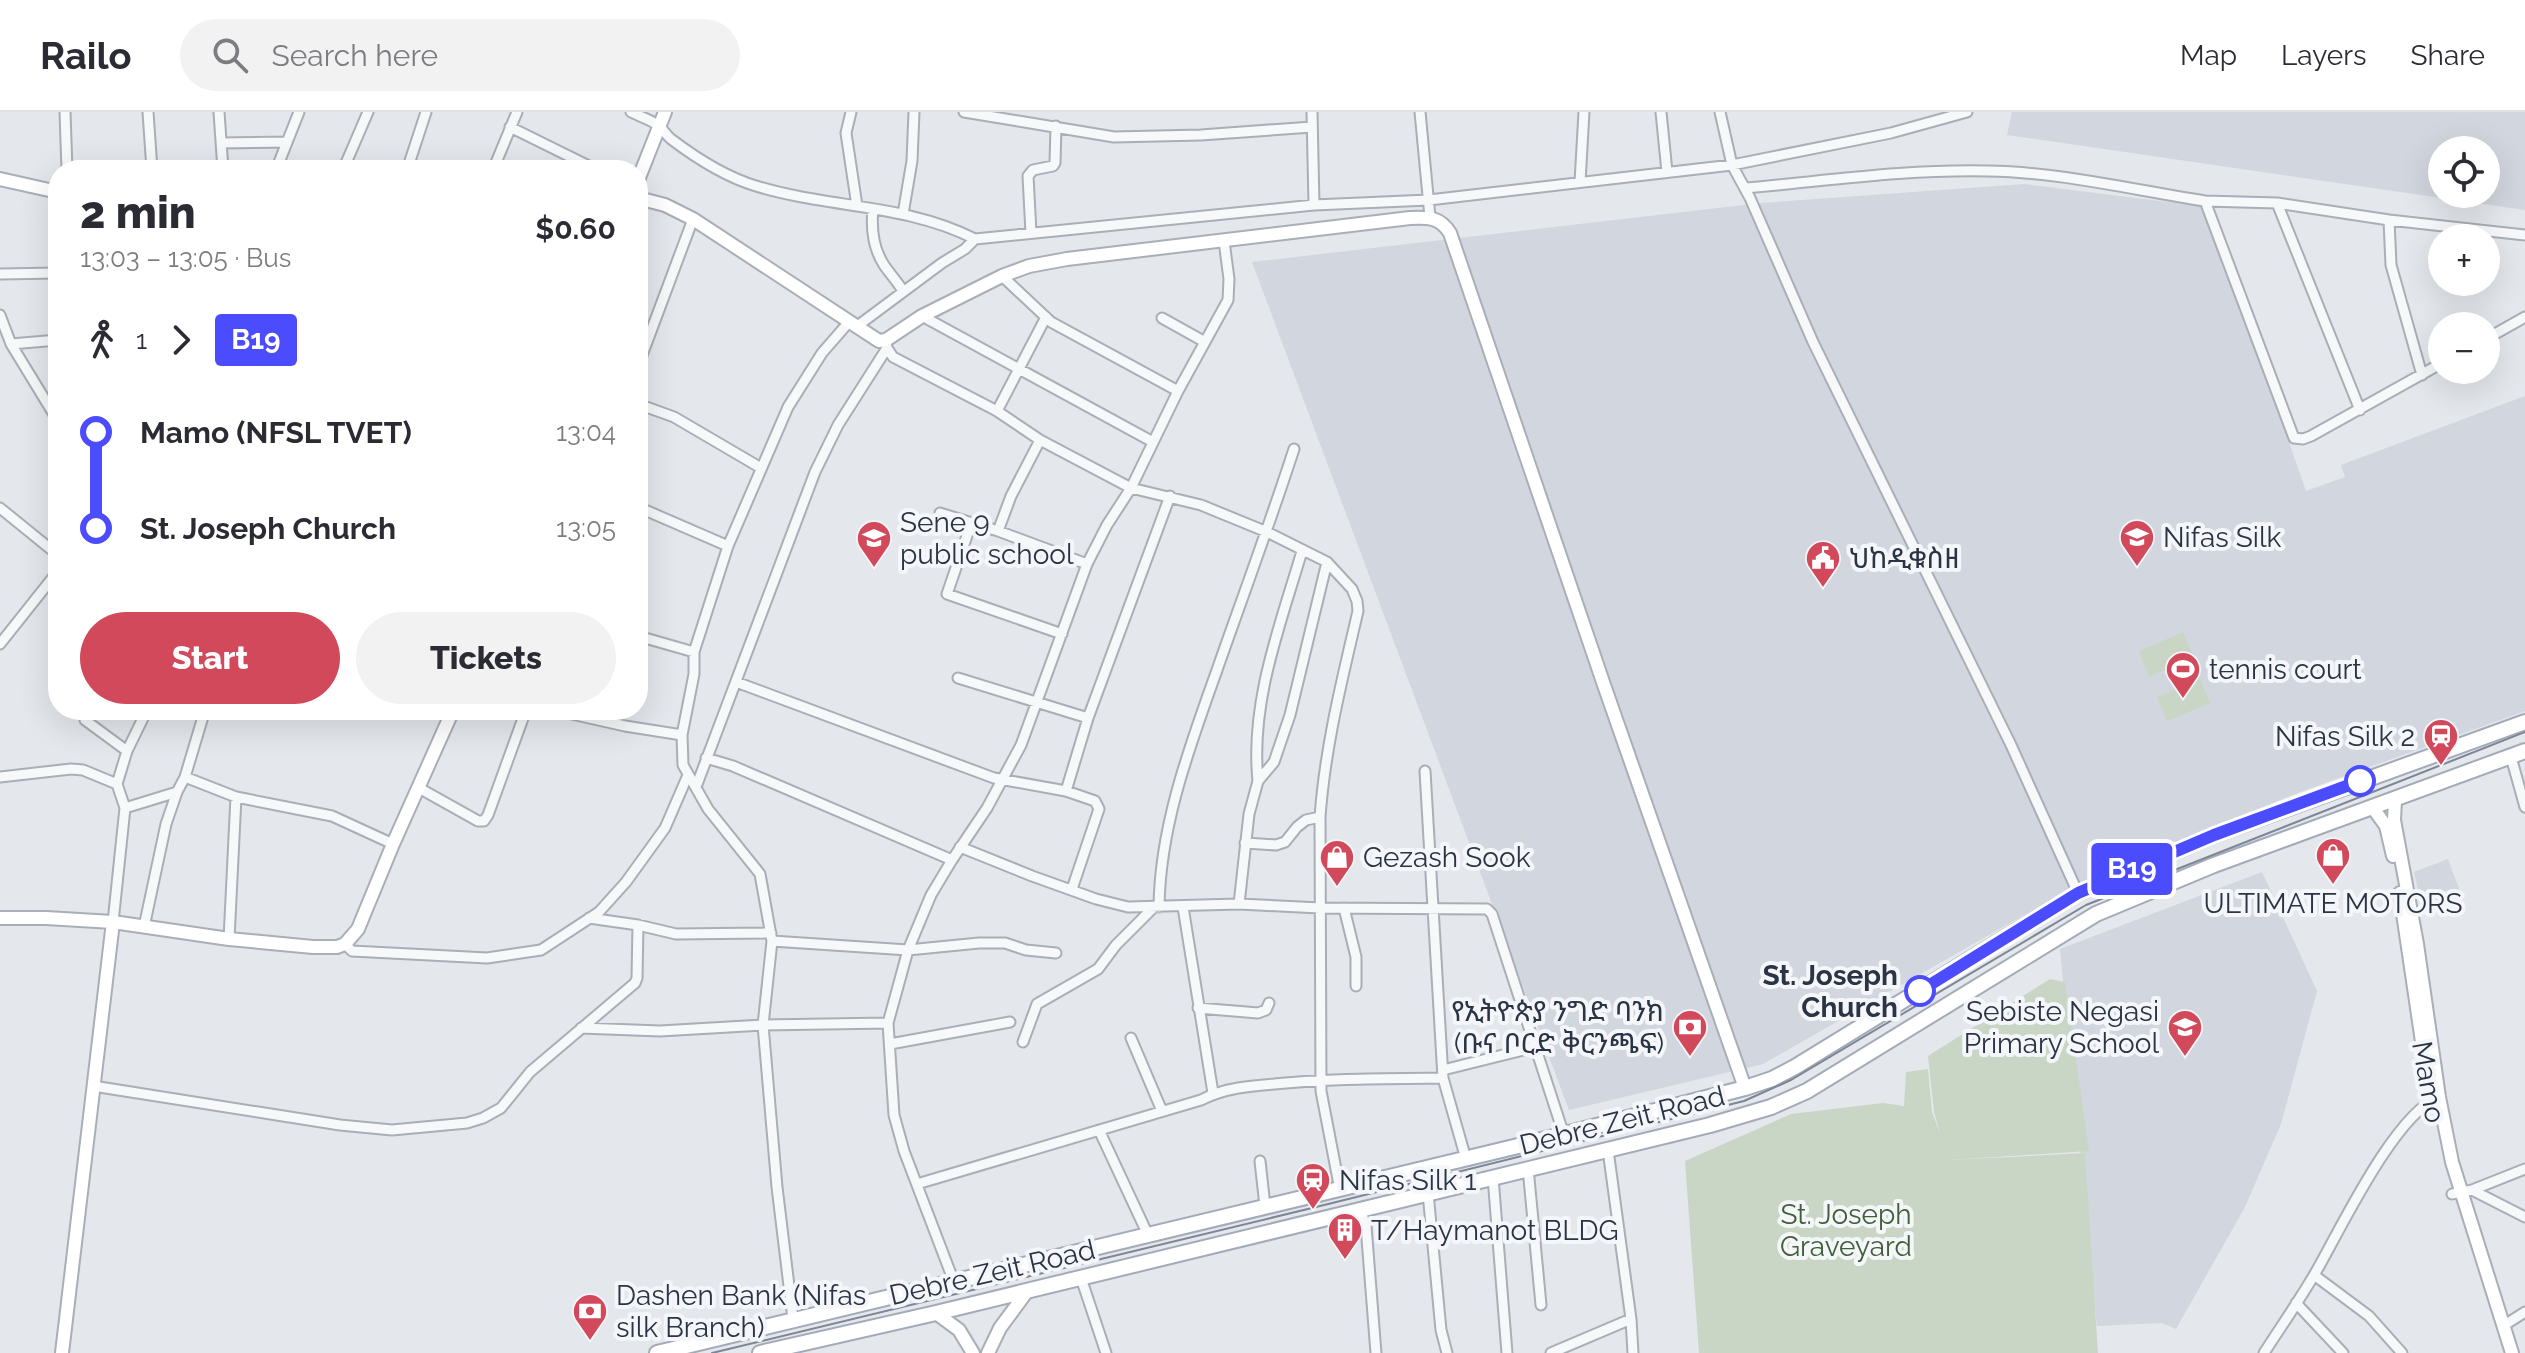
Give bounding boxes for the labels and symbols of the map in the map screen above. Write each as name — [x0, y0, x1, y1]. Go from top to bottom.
place label: Sene 9 public school — [900, 506, 1074, 571]
school or university icon: Nifas Silk — [2118, 518, 2156, 568]
school or university icon: Sene 9 public school — [855, 519, 893, 569]
place label: Nifas Silk — [2163, 521, 2282, 554]
public building icon: ህከዲቁስዘ — [1804, 539, 1842, 589]
place label: ህከዲቁስዘ — [1849, 542, 1960, 575]
sports icon: tennis court — [2164, 650, 2202, 700]
place label: tennis court — [2209, 653, 2362, 686]
station icon: Nifas Silk 2 — [2422, 717, 2460, 767]
place label: Nifas Silk 2 — [2275, 720, 2415, 753]
unlabelled marker — [2345, 766, 2375, 796]
shop icon: ULTIMATE MOTORS — [2314, 836, 2352, 886]
shop icon: Gezash Sook — [1318, 838, 1356, 888]
place label: Gezash Sook — [1363, 841, 1531, 874]
line badge: B19 — [2086, 843, 2178, 895]
place label: ULTIMATE MOTORS — [2204, 887, 2462, 920]
place label: St. Joseph Church — [1762, 959, 1898, 1024]
marker: St. Joseph Church — [1905, 976, 1935, 1006]
place label: የኢትዮጵያ ንግድ ባንክ (ቡና ቦርድ ቅርንጫፍ) — [1451, 995, 1664, 1060]
place label: Sebiste Negasi Primary School — [1964, 995, 2159, 1060]
bank icon: የኢትዮጵያ ንግድ ባንክ (ቡና ቦርድ ቅርንጫፍ) — [1671, 1008, 1709, 1058]
school or university icon: Sebiste Negasi Primary School — [2166, 1008, 2204, 1058]
street label: Mamo — [2405, 1039, 2452, 1125]
street label: Debre Zeit Road — [1516, 1079, 1728, 1162]
station icon: Nifas Silk 1 — [1294, 1161, 1332, 1211]
place label: Nifas Silk 1 — [1339, 1164, 1477, 1197]
park label: St. Joseph Graveyard — [1780, 1198, 1912, 1263]
building icon: T/Haymanot BLDG — [1326, 1211, 1364, 1261]
place label: T/Haymanot BLDG — [1371, 1214, 1619, 1247]
street label: Debre Zeit Road — [886, 1233, 1098, 1312]
place label: Dashen Bank (Nifas silk Branch) — [616, 1279, 866, 1344]
bank icon: Dashen Bank (Nifas silk Branch) — [571, 1292, 609, 1342]

